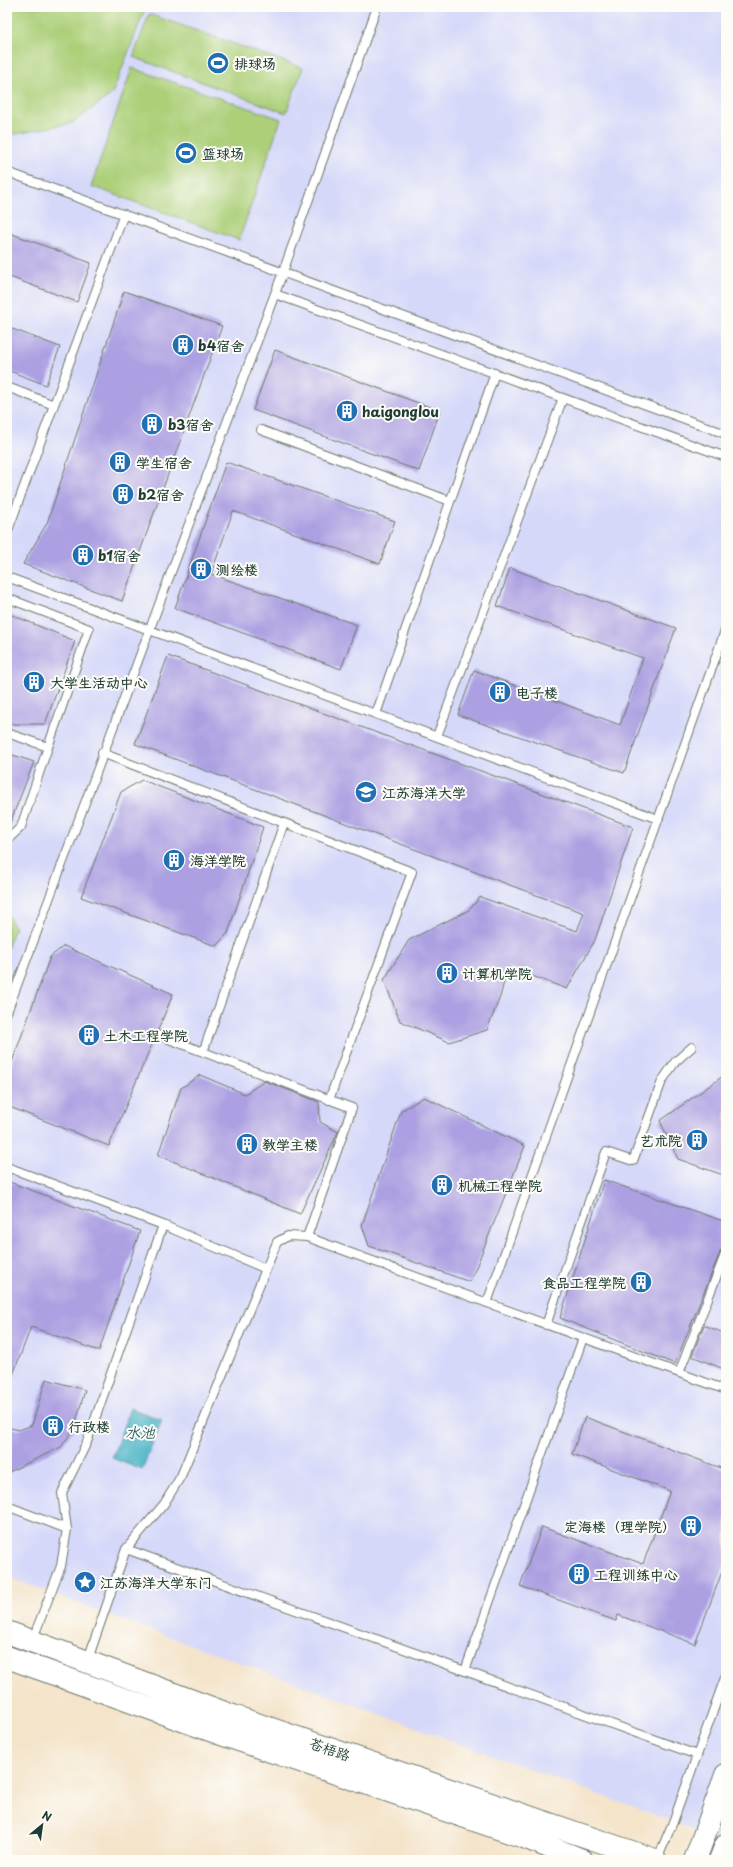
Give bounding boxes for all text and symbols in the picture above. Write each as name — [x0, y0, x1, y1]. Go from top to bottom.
sports icon: 排球场 — [205, 50, 231, 76]
place label: 排球场 — [234, 53, 276, 74]
sports icon: 篮球场 — [173, 140, 199, 166]
place label: 篮球场 — [202, 143, 244, 164]
building icon: b4宿舍 — [170, 332, 196, 358]
place label: b4宿舍 — [198, 335, 244, 356]
building icon: haigonglou — [334, 398, 360, 424]
place label: haigonglou — [362, 401, 439, 422]
building icon: b3宿舍 — [139, 411, 165, 437]
place label: b3宿舍 — [168, 414, 213, 435]
building icon: 学生宿舍 — [107, 449, 133, 475]
place label: 学生宿舍 — [136, 452, 192, 473]
building icon: b2宿舍 — [110, 481, 136, 507]
place label: b2宿舍 — [138, 484, 184, 505]
building icon: b1宿舍 — [70, 542, 96, 568]
place label: b1宿舍 — [98, 545, 141, 566]
building icon: 测绘楼 — [188, 556, 214, 582]
place label: 测绘楼 — [216, 559, 258, 580]
building icon: 大学生活动中心 — [21, 669, 47, 695]
place label: 大学生活动中心 — [50, 672, 148, 693]
building icon: 电子楼 — [487, 679, 513, 705]
place label: 电子楼 — [516, 682, 558, 703]
school or university icon: 江苏海洋大学 — [353, 779, 379, 805]
place label: 江苏海洋大学 — [382, 782, 466, 803]
building icon: 海洋学院 — [161, 847, 187, 873]
place label: 海洋学院 — [190, 850, 246, 871]
building icon: 计算机学院 — [434, 960, 460, 986]
place label: 计算机学院 — [462, 963, 532, 984]
building icon: 土木工程学院 — [76, 1022, 102, 1048]
place label: 土木工程学院 — [104, 1025, 188, 1046]
building icon: 艺术院 — [684, 1127, 710, 1153]
place label: 艺术院 — [640, 1130, 682, 1151]
building icon: 教学主楼 — [234, 1131, 260, 1157]
place label: 教学主楼 — [262, 1134, 318, 1155]
building icon: 机械工程学院 — [429, 1172, 455, 1198]
place label: 机械工程学院 — [458, 1175, 542, 1196]
building icon: 食品工程学院 — [628, 1269, 654, 1295]
place label: 食品工程学院 — [542, 1272, 626, 1293]
building icon: 行政楼 — [40, 1413, 66, 1439]
place label: 行政楼 — [68, 1416, 110, 1437]
water label: 水池 — [125, 1420, 156, 1443]
building icon: 定海楼（理学院） — [678, 1513, 704, 1539]
place label: 定海楼（理学院） — [564, 1516, 676, 1537]
building icon: 工程训练中心 — [566, 1561, 592, 1587]
place label: 工程训练中心 — [594, 1564, 678, 1585]
place icon: 江苏海洋大学东门 — [72, 1569, 98, 1595]
place label: 江苏海洋大学东门 — [100, 1572, 212, 1593]
street label: 苍梧路 — [307, 1732, 353, 1766]
north arrow — [22, 1805, 62, 1845]
text: N — [39, 1806, 55, 1826]

